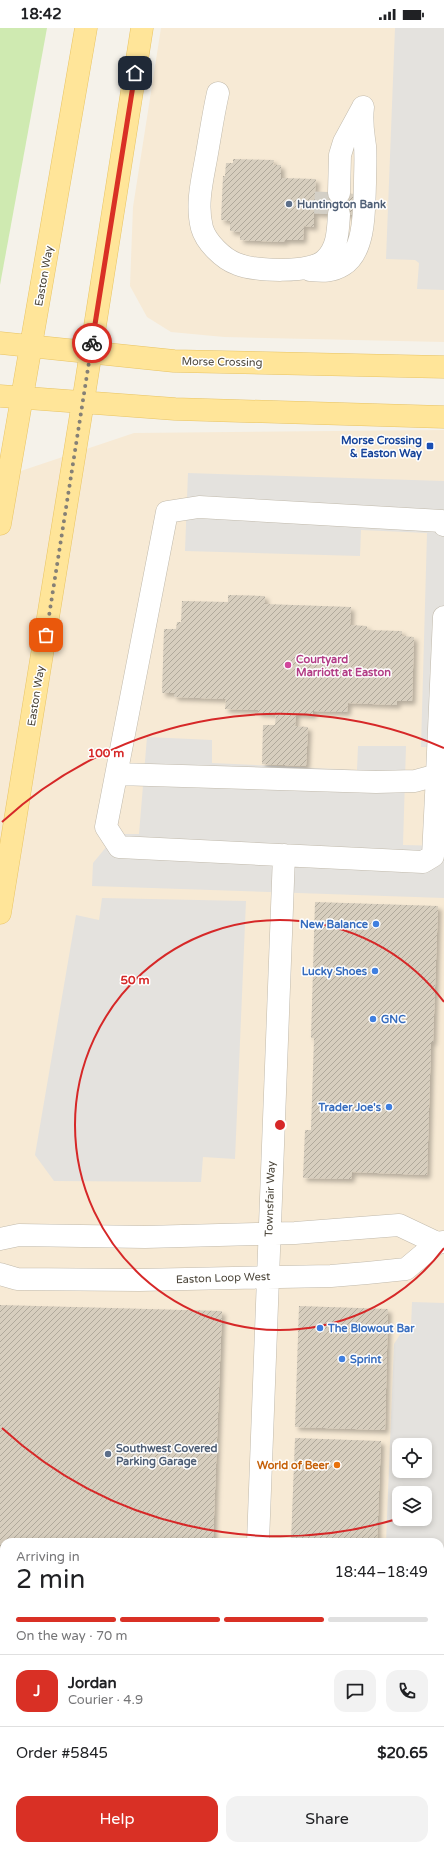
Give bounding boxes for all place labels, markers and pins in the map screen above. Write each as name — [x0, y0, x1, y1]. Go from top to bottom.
pin — [118, 56, 152, 90]
place label: Huntington Bank — [297, 198, 386, 212]
marker: Huntington Bank — [284, 199, 294, 209]
place label: Morse Crossing & Easton Way — [341, 434, 422, 461]
marker: Morse Crossing & Easton Way — [425, 441, 435, 451]
pin — [29, 618, 63, 652]
place label: Courtyard Marriott at Easton — [296, 653, 391, 679]
marker: Courtyard Marriott at Easton — [283, 660, 293, 670]
place label: New Balance — [300, 918, 369, 931]
marker: New Balance — [371, 919, 381, 929]
place label: Lucky Shoes — [302, 965, 368, 979]
marker: Lucky Shoes — [370, 966, 380, 976]
place label: GNC — [381, 1013, 406, 1026]
marker: GNC — [368, 1014, 378, 1024]
place label: Trader Joe's — [318, 1101, 382, 1114]
marker: Trader Joe's — [384, 1102, 394, 1112]
centre of rings — [273, 1118, 287, 1132]
place label: The Blowout Bar — [327, 1322, 415, 1335]
marker: The Blowout Bar — [315, 1323, 325, 1333]
place label: Sprint — [350, 1353, 382, 1367]
marker: Sprint — [337, 1354, 347, 1364]
place label: Southwest Covered Parking Garage — [116, 1442, 217, 1469]
marker: Southwest Covered Parking Garage — [103, 1449, 113, 1459]
place label: World of Beer — [257, 1459, 330, 1472]
marker: World of Beer — [332, 1460, 342, 1470]

